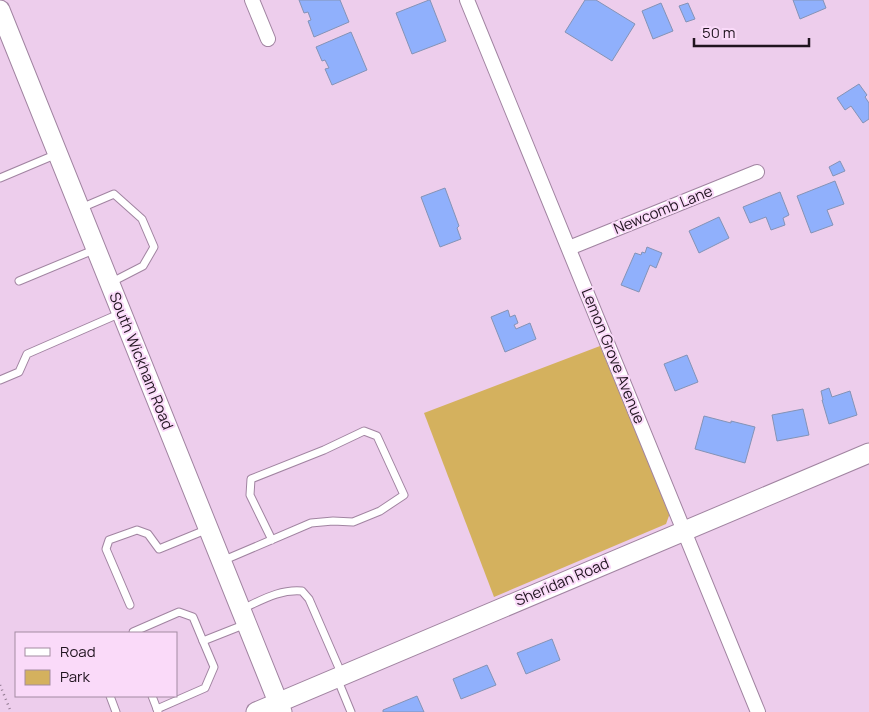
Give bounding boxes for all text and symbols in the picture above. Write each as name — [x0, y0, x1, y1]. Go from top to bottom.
scale bar — [694, 15, 809, 47]
text: 50 m — [702, 22, 736, 43]
street label: Newcomb Lane — [610, 180, 716, 239]
street label: Lemon Grove Avenue — [577, 285, 650, 427]
street label: South Wickham Road — [104, 289, 179, 433]
street label: Sheridan Road — [511, 552, 612, 611]
legend — [15, 632, 178, 697]
text: Road — [60, 641, 96, 662]
text: Park — [60, 666, 90, 687]

